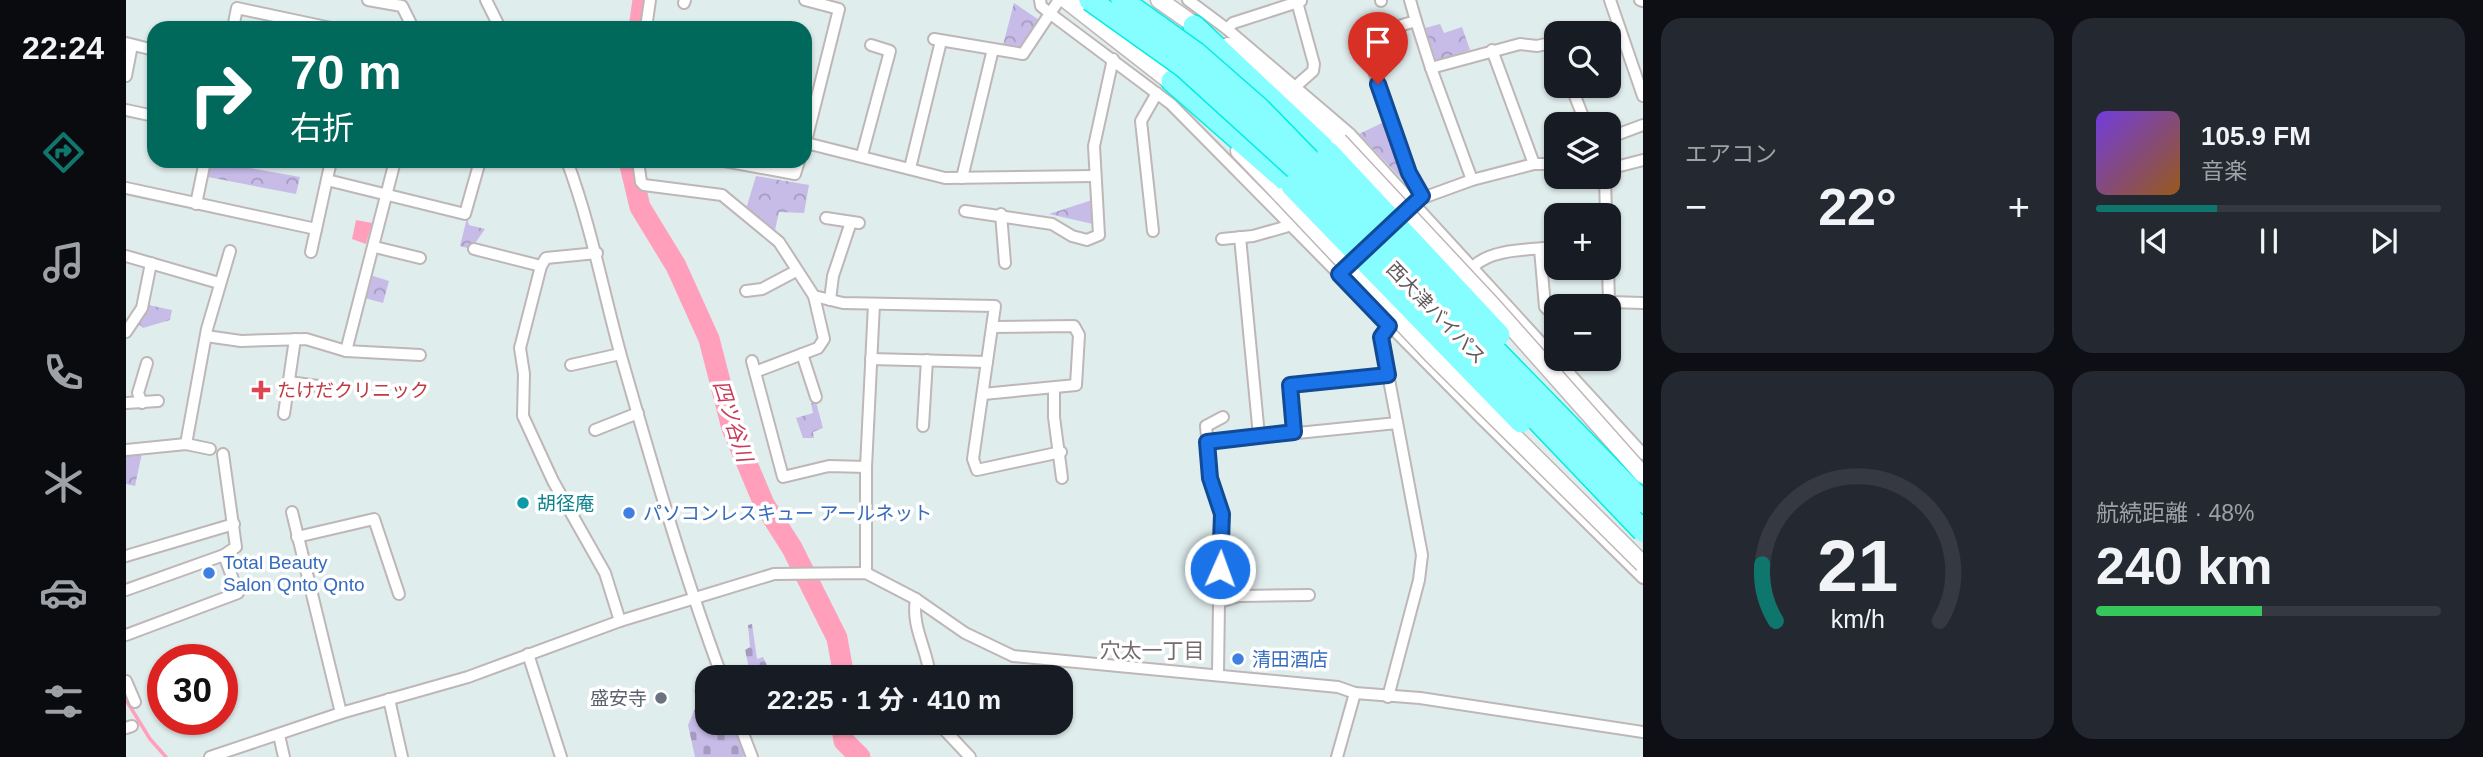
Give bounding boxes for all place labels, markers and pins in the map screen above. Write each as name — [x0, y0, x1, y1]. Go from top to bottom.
pin — [1348, 12.0, 1408, 84]
marker: たけだクリニック — [251, 380, 271, 400]
place label: たけだクリニック — [277, 380, 429, 401]
place label: 胡径庵 — [537, 493, 594, 514]
marker: 胡径庵 — [515, 495, 531, 511]
place label: パソコンレスキュー アールネット — [643, 503, 932, 524]
marker: パソコンレスキュー アールネット — [621, 505, 637, 521]
place label: Total Beauty Salon Qnto Qnto — [223, 552, 365, 595]
marker: Total Beauty Salon Qnto Qnto — [201, 565, 217, 581]
place label: 清田酒店 — [1252, 649, 1328, 670]
marker: 清田酒店 — [1230, 651, 1246, 667]
place label: 盛安寺 — [590, 688, 647, 709]
marker: 盛安寺 — [653, 690, 669, 706]

